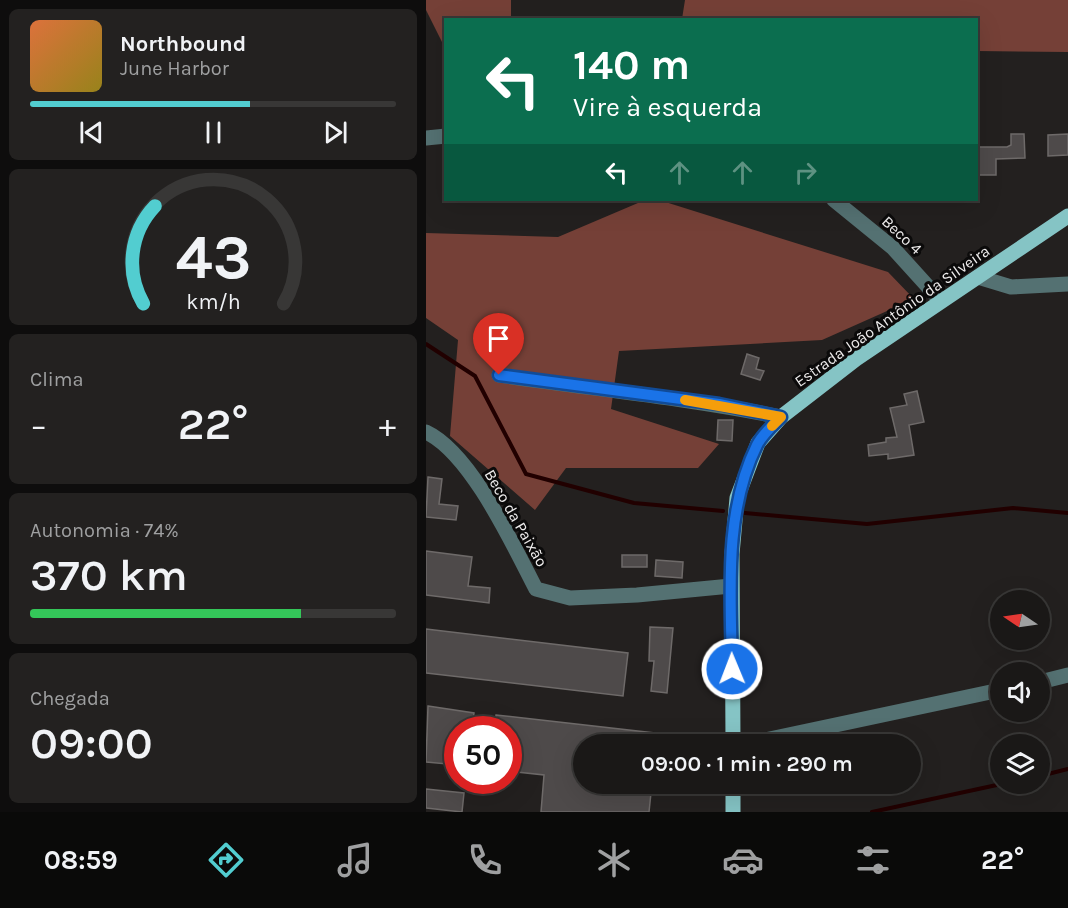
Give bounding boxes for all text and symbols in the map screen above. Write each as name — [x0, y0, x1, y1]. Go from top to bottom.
text: Northbound — [120, 31, 246, 57]
text: 140 m — [573, 40, 690, 90]
icon: left — [474, 42, 552, 120]
text: June Harbor — [120, 57, 229, 80]
text: Vire à esquerda — [573, 91, 762, 123]
icon: previous — [75, 116, 108, 149]
icon: pause — [197, 116, 230, 149]
icon: next — [319, 116, 352, 149]
icon: left — [600, 156, 633, 189]
icon: ahead — [663, 156, 696, 189]
icon: ahead — [726, 156, 759, 189]
icon: right — [789, 156, 822, 189]
street label: Beco 4 — [878, 212, 926, 258]
text: 43 — [175, 221, 251, 294]
street label: Estrada João Antônio da Silveira — [791, 241, 993, 391]
text: km/h — [186, 289, 240, 314]
pin — [473, 313, 524, 375]
icon: arrive — [482, 322, 515, 355]
text: Clima — [30, 368, 84, 391]
text: 22° — [178, 398, 248, 450]
text: − — [30, 406, 47, 444]
text: + — [379, 406, 396, 444]
street label: Beco da Paixão — [480, 466, 552, 570]
text: Autonomia · 74% — [30, 519, 179, 542]
text: 370 km — [30, 549, 188, 601]
north arrow — [990, 590, 1050, 650]
map controls — [990, 590, 1050, 794]
position arrow — [700, 637, 764, 701]
button: sound — [990, 662, 1050, 722]
text: Chegada — [30, 687, 110, 710]
speed limit sign: 50 — [444, 716, 522, 794]
text: 09:00 — [30, 717, 153, 769]
button: layers — [990, 734, 1050, 794]
text: 09:00 · 1 min · 290 m — [641, 751, 853, 777]
icon: directions — [205, 839, 247, 881]
icon: music — [334, 839, 376, 881]
icon: phone — [464, 839, 506, 881]
icon: climate — [593, 839, 635, 881]
icon: car — [722, 839, 764, 881]
icon: filters — [852, 839, 894, 881]
text: 08:59 — [44, 844, 118, 876]
text: 22° — [981, 844, 1024, 876]

